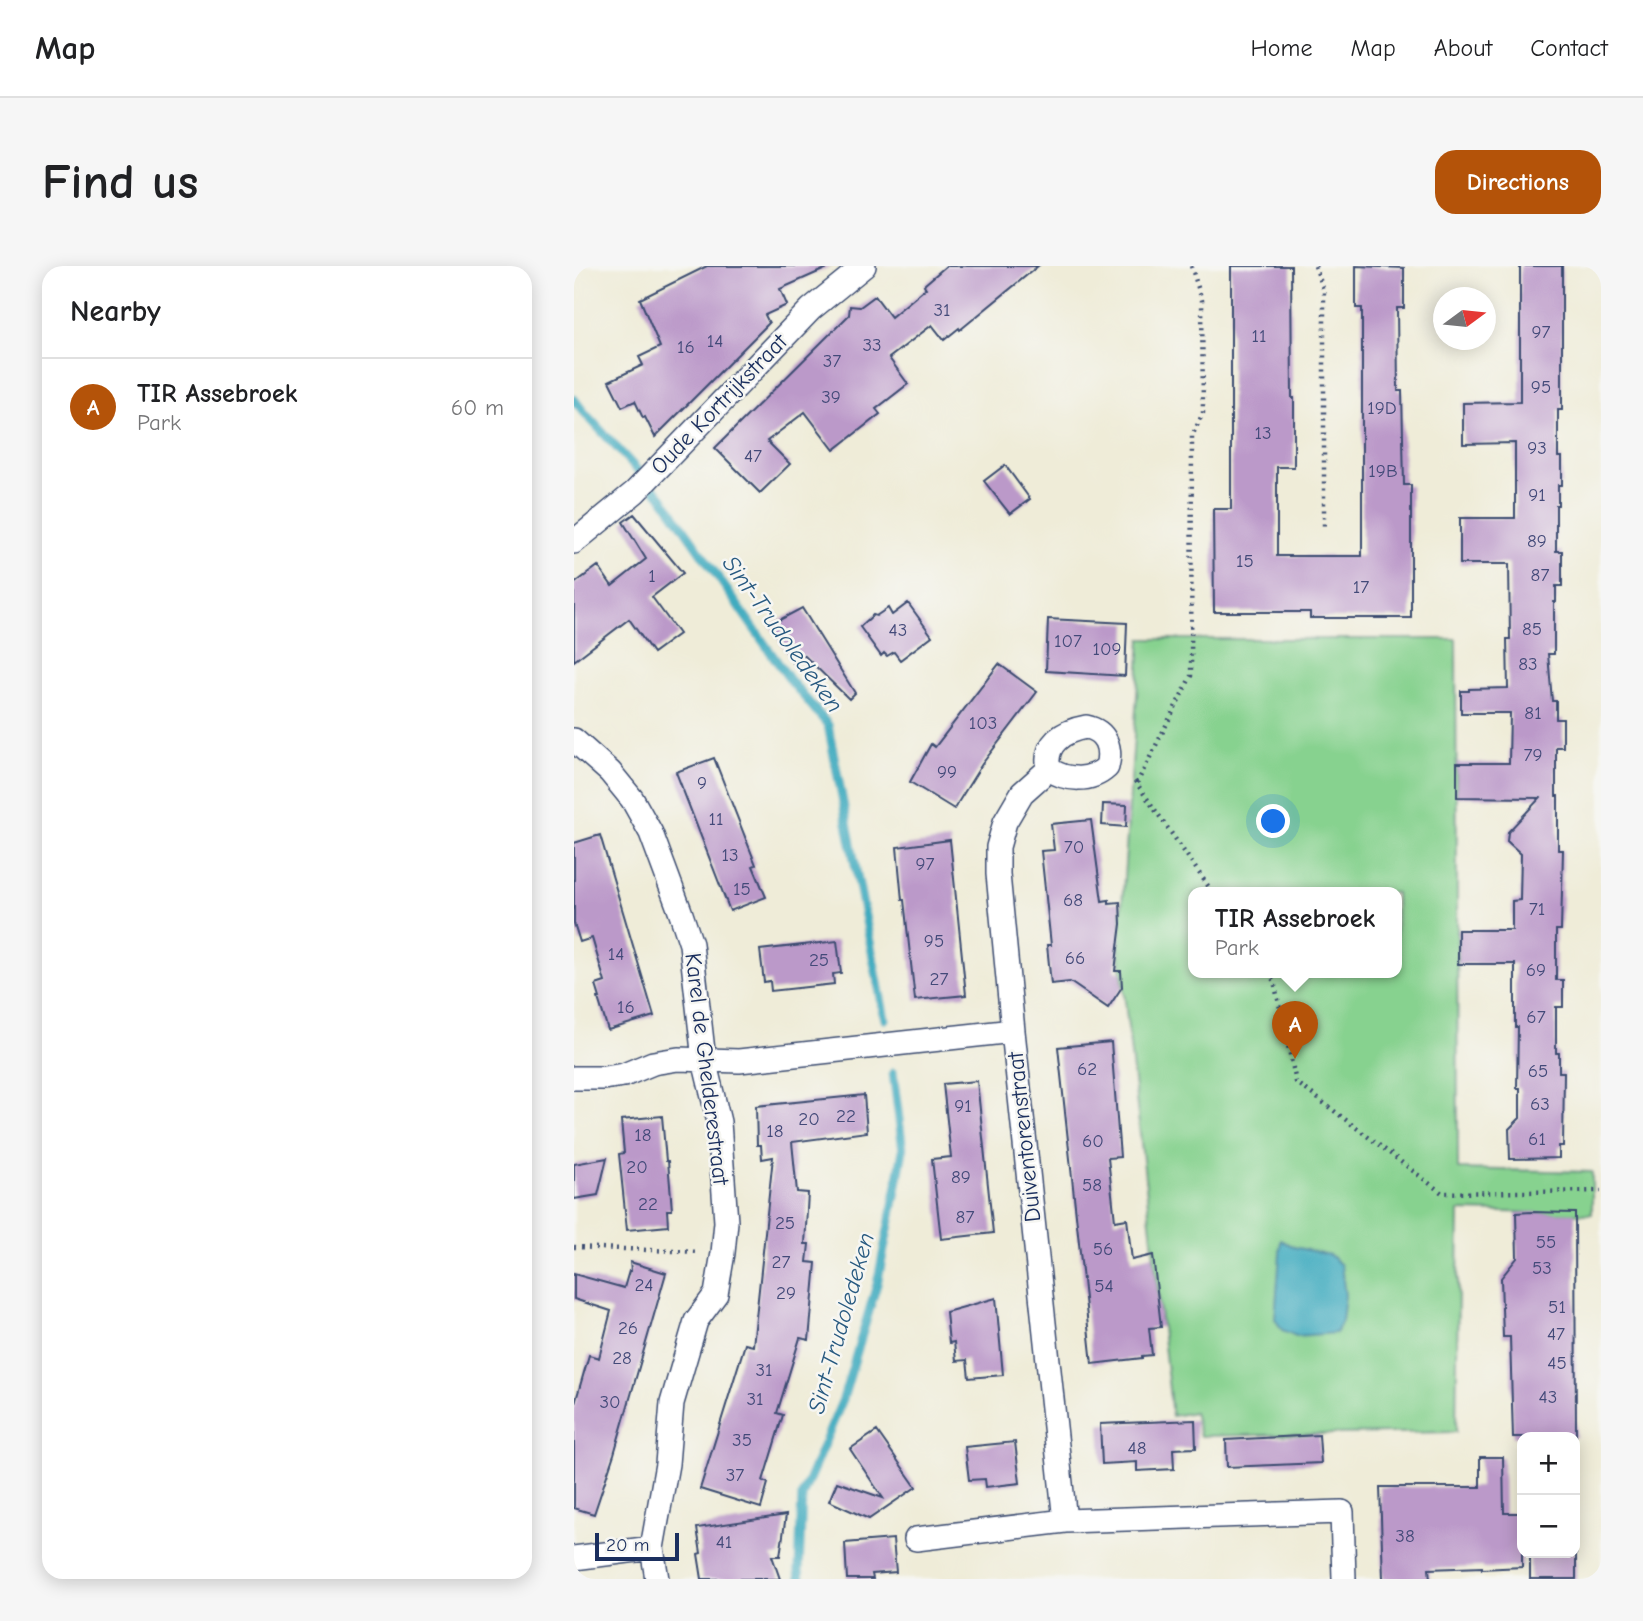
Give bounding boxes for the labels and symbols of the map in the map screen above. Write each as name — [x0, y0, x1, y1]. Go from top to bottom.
north arrow — [1433, 287, 1496, 350]
house number: 31 — [933, 299, 951, 321]
house number: 97 — [1531, 321, 1551, 343]
house number: 11 — [1251, 325, 1267, 347]
street label: Oude Kortrijkstraat — [645, 327, 794, 480]
house number: 14 — [707, 330, 723, 352]
house number: 33 — [862, 334, 882, 356]
house number: 16 — [677, 336, 695, 358]
house number: 37 — [823, 350, 841, 372]
house number: 95 — [1531, 376, 1551, 398]
house number: 39 — [821, 386, 841, 408]
house number: 19D — [1367, 397, 1397, 419]
house number: 13 — [1254, 422, 1272, 444]
house number: 93 — [1527, 437, 1547, 459]
house number: 47 — [744, 445, 762, 467]
house number: 19B — [1368, 460, 1398, 482]
house number: 91 — [1528, 484, 1546, 506]
house number: 89 — [1527, 530, 1547, 552]
water label: Sint-Trudoledeken — [717, 550, 849, 718]
house number: 15 — [1236, 550, 1254, 572]
house number: 87 — [1531, 564, 1549, 586]
house number: 1 — [648, 565, 656, 587]
house number: 17 — [1353, 576, 1369, 598]
house number: 85 — [1522, 618, 1542, 640]
house number: 43 — [889, 619, 907, 641]
house number: 107 — [1054, 630, 1082, 652]
house number: 109 — [1092, 638, 1122, 660]
house number: 83 — [1518, 653, 1538, 675]
house number: 81 — [1524, 702, 1542, 724]
house number: 103 — [969, 712, 997, 734]
house number: 79 — [1523, 744, 1543, 766]
house number: 99 — [937, 761, 957, 783]
house number: 9 — [697, 772, 707, 794]
your location — [1256, 804, 1290, 838]
house number: 11 — [708, 808, 724, 830]
house number: 70 — [1064, 836, 1084, 858]
house number: 13 — [721, 844, 739, 866]
house number: 97 — [915, 853, 935, 875]
house number: 15 — [733, 878, 751, 900]
house number: 68 — [1063, 889, 1083, 911]
house number: 71 — [1529, 898, 1545, 920]
house number: 95 — [924, 930, 944, 952]
house number: 14 — [608, 943, 624, 965]
house number: 66 — [1065, 947, 1085, 969]
house number: 25 — [809, 949, 829, 971]
street label: Karel de Ghelderestraat — [679, 951, 735, 1188]
house number: 69 — [1526, 959, 1546, 981]
house number: 27 — [930, 968, 948, 990]
house number: 16 — [617, 996, 635, 1018]
pin: A — [1272, 1001, 1318, 1059]
house number: 67 — [1526, 1006, 1546, 1028]
street label: Duiventorenstraat — [1001, 1049, 1046, 1223]
house number: 62 — [1077, 1058, 1097, 1080]
house number: 65 — [1528, 1060, 1548, 1082]
house number: 63 — [1530, 1093, 1550, 1115]
house number: 91 — [954, 1095, 972, 1117]
house number: 22 — [836, 1105, 856, 1127]
house number: 20 — [798, 1108, 820, 1130]
house number: 18 — [766, 1120, 784, 1142]
house number: 18 — [634, 1124, 652, 1146]
house number: 61 — [1528, 1128, 1546, 1150]
house number: 60 — [1082, 1130, 1104, 1152]
house number: 20 — [626, 1156, 648, 1178]
house number: 89 — [951, 1166, 971, 1188]
house number: 58 — [1082, 1174, 1102, 1196]
house number: 22 — [638, 1193, 658, 1215]
house number: 87 — [956, 1206, 974, 1228]
house number: 25 — [775, 1212, 795, 1234]
water label: Sint-Trudoledeken — [802, 1229, 880, 1417]
house number: 55 — [1536, 1231, 1556, 1253]
house number: 56 — [1093, 1238, 1113, 1260]
house number: 27 — [772, 1251, 790, 1273]
house number: 53 — [1532, 1257, 1552, 1279]
house number: 24 — [634, 1274, 654, 1296]
house number: 54 — [1094, 1275, 1114, 1297]
house number: 29 — [776, 1282, 796, 1304]
house number: 51 — [1548, 1296, 1566, 1318]
house number: 26 — [618, 1317, 638, 1339]
house number: 47 — [1547, 1323, 1565, 1345]
house number: 28 — [612, 1347, 632, 1369]
house number: 45 — [1547, 1352, 1567, 1374]
house number: 31 — [755, 1359, 773, 1381]
house number: 43 — [1539, 1386, 1557, 1408]
house number: 31 — [746, 1388, 764, 1410]
house number: 30 — [599, 1391, 621, 1413]
house number: 35 — [732, 1429, 752, 1451]
house number: 48 — [1128, 1437, 1146, 1459]
house number: 37 — [726, 1464, 744, 1486]
house number: 38 — [1395, 1525, 1415, 1547]
scale bar — [595, 1530, 679, 1562]
house number: 41 — [716, 1531, 732, 1553]

